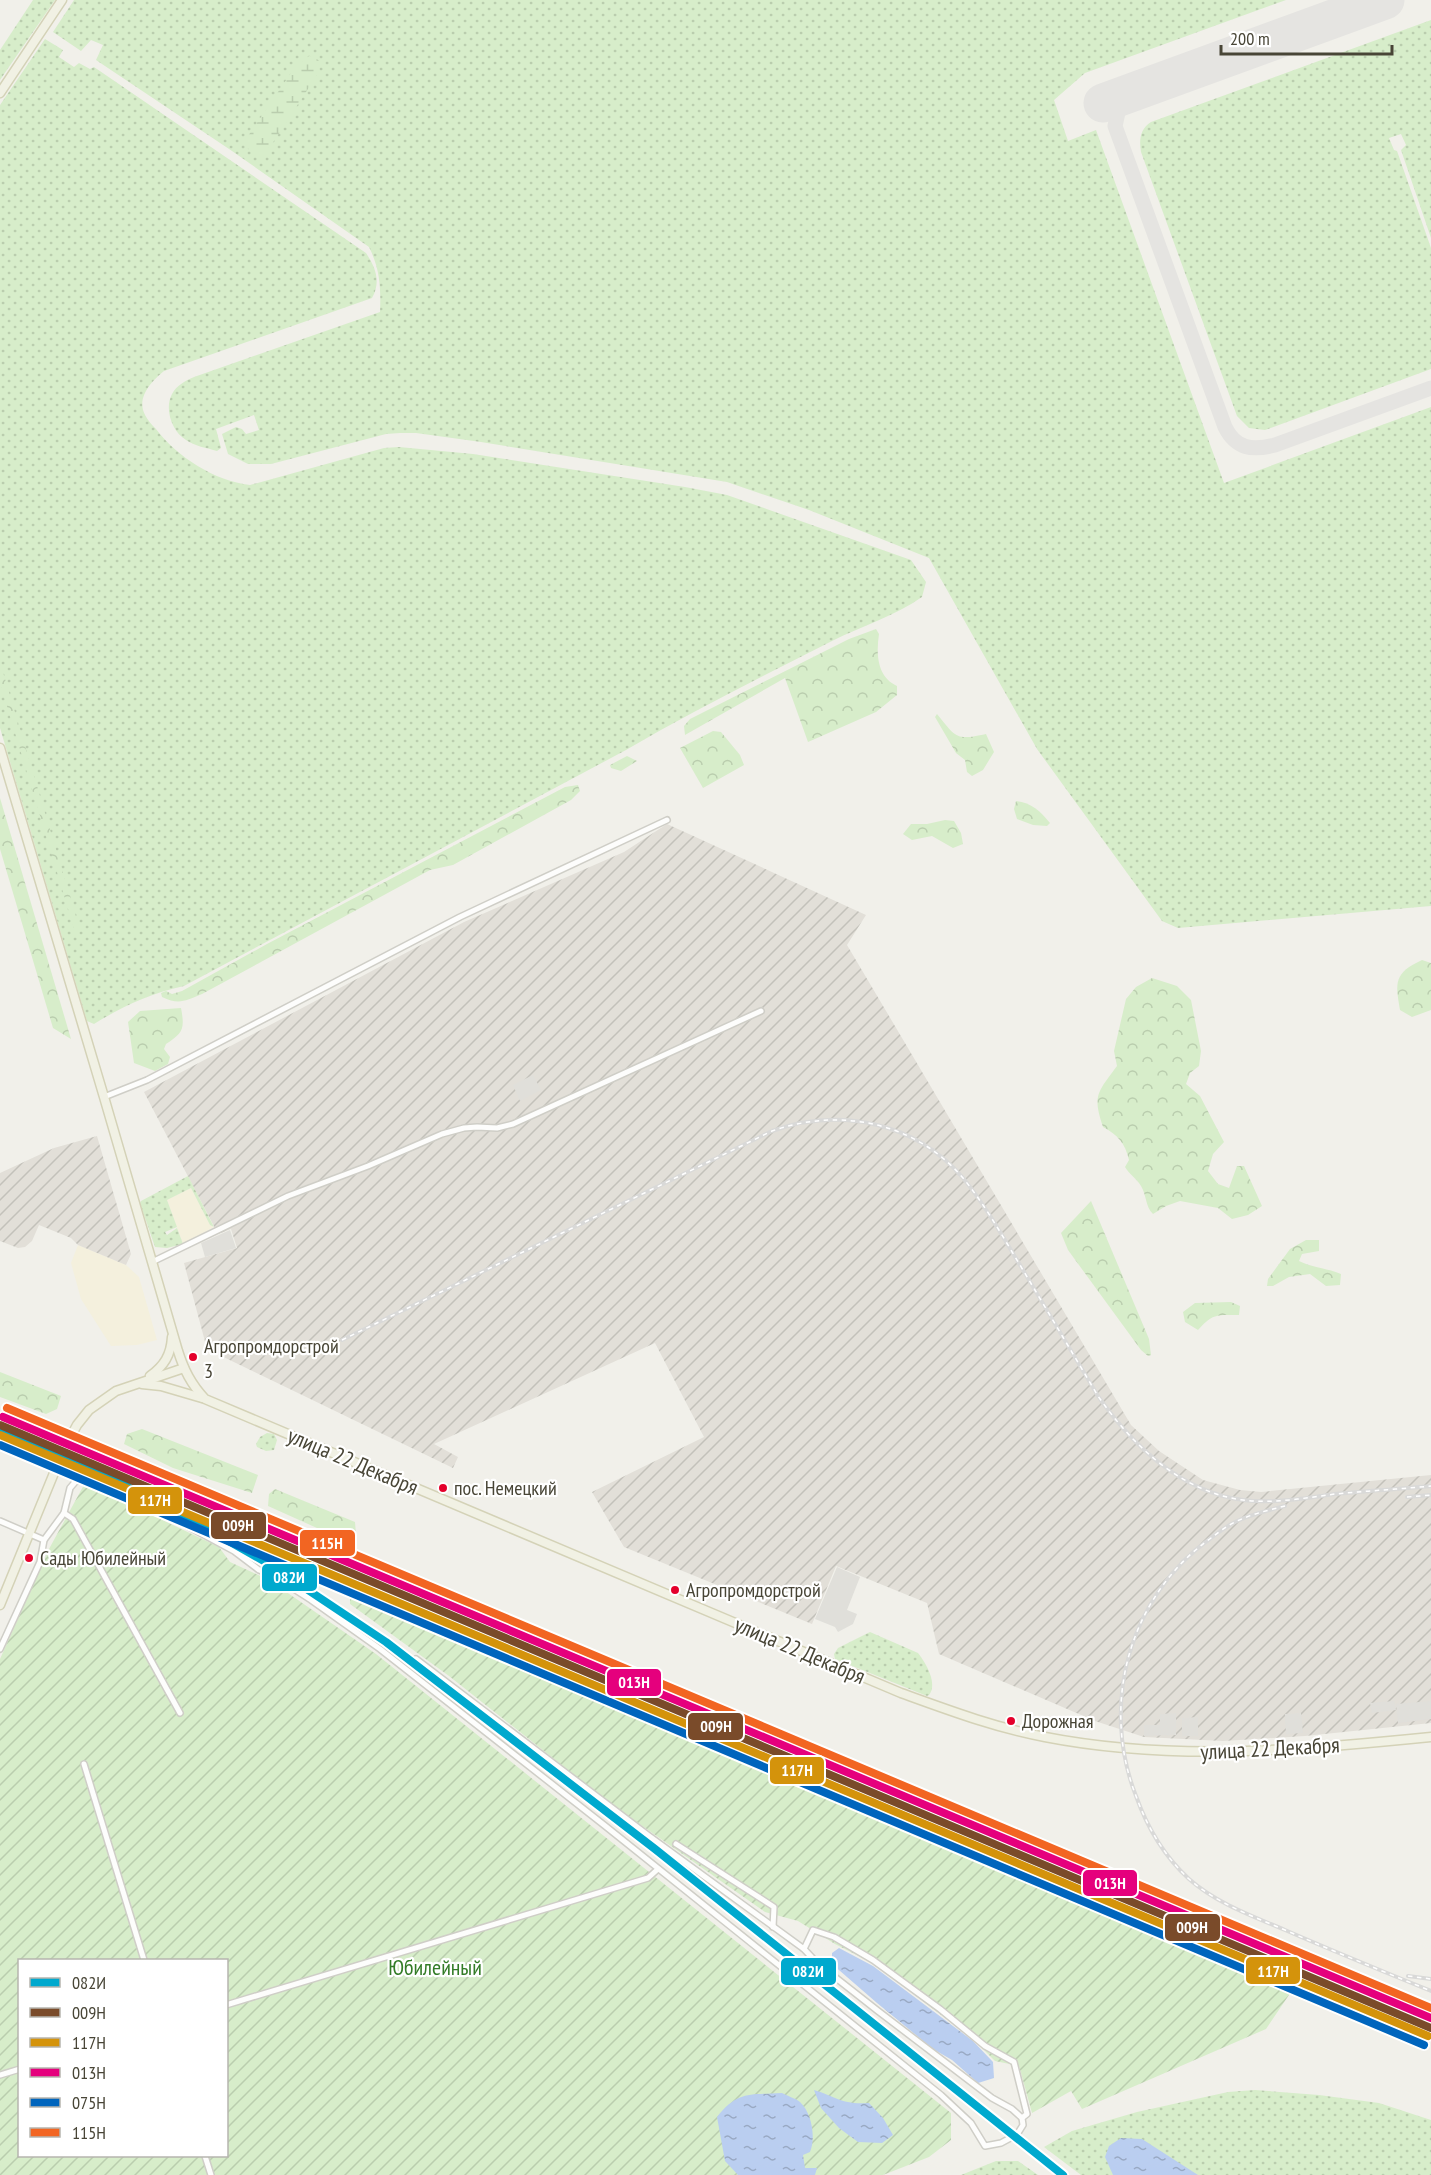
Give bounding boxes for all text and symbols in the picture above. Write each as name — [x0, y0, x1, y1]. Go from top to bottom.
scale bar — [1221, 18, 1392, 56]
text: 200 m — [1230, 27, 1270, 50]
place label: Агропромдорстрой 3 — [204, 1333, 339, 1384]
marker: Агропромдорстрой 3 — [187, 1351, 199, 1363]
street label: улица 22 Декабря — [283, 1421, 423, 1501]
place label: пос. Немецкий — [454, 1475, 557, 1501]
marker: пос. Немецкий — [437, 1482, 449, 1494]
line badge: 117Н — [127, 1486, 183, 1515]
text: 117Н — [139, 1490, 171, 1510]
line badge: 009Н — [210, 1511, 267, 1540]
text: 009Н — [222, 1515, 254, 1535]
line badge: 115Н — [299, 1529, 356, 1557]
text: 115Н — [311, 1533, 343, 1553]
place label: Сады Юбилейный — [40, 1545, 166, 1571]
marker: Сады Юбилейный — [23, 1552, 35, 1564]
line badge: 082И — [261, 1563, 318, 1592]
text: 082И — [273, 1567, 305, 1587]
place label: Агропромдорстрой — [686, 1577, 821, 1603]
marker: Агропромдорстрой — [669, 1584, 681, 1596]
street label: улица 22 Декабря — [730, 1610, 870, 1690]
line badge: 013Н — [606, 1668, 662, 1697]
text: 013Н — [618, 1672, 650, 1692]
place label: Дорожная — [1022, 1708, 1094, 1734]
line badge: 009Н — [687, 1712, 744, 1741]
marker: Дорожная — [1005, 1715, 1017, 1727]
text: 009Н — [700, 1716, 732, 1736]
street label: улица 22 Декабря — [1200, 1730, 1340, 1766]
line badge: 117Н — [769, 1756, 825, 1785]
text: 117Н — [781, 1760, 813, 1780]
line badge: 013Н — [1082, 1869, 1138, 1897]
text: 013Н — [1094, 1873, 1126, 1893]
line badge: 009Н — [1164, 1913, 1221, 1942]
text: 009Н — [1176, 1917, 1208, 1937]
park label: Юбилейный — [388, 1953, 482, 1981]
line badge: 117Н — [1245, 1956, 1301, 1985]
line badge: 082И — [780, 1957, 837, 1986]
legend — [18, 1959, 228, 2157]
text: 082И — [792, 1961, 824, 1981]
text: 117Н — [1257, 1961, 1289, 1981]
text: 082И — [72, 1971, 106, 1994]
text: 009Н — [72, 2001, 106, 2024]
text: 117Н — [72, 2031, 106, 2054]
text: 013Н — [72, 2061, 106, 2084]
text: 075Н — [72, 2091, 106, 2114]
text: 115Н — [72, 2121, 106, 2144]

